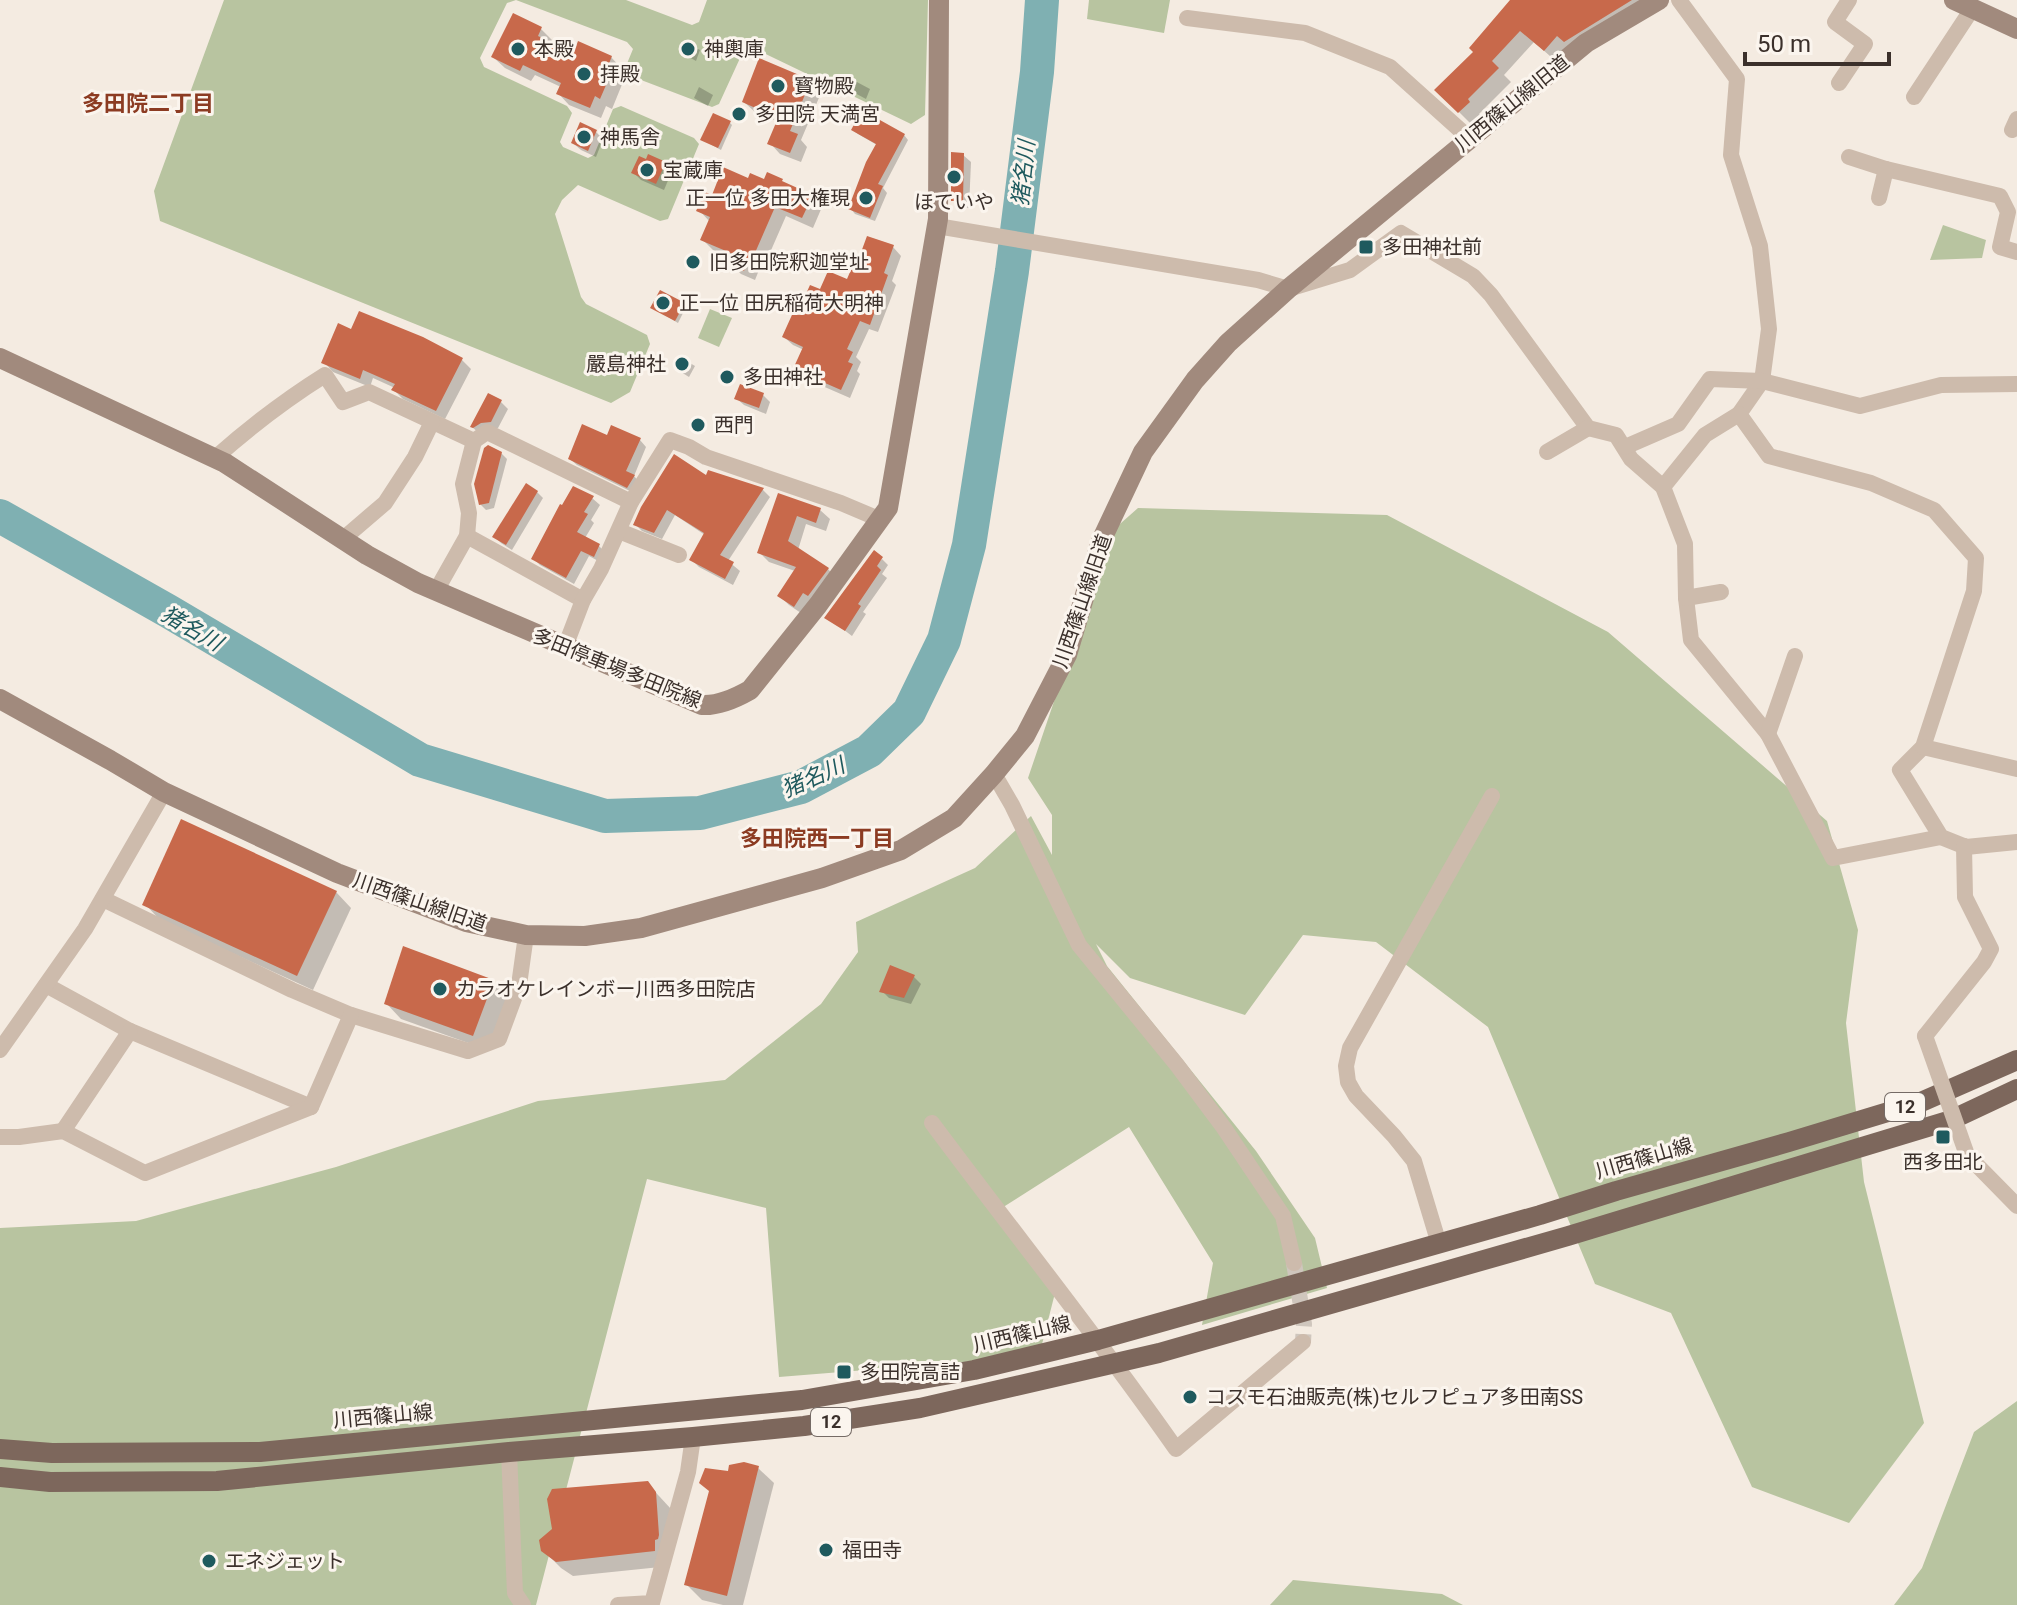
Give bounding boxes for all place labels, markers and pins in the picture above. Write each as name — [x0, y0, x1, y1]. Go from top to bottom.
place label: 本殿 — [534, 37, 574, 61]
place label: 神輿庫 — [704, 37, 764, 61]
marker: 本殿 — [509, 40, 527, 58]
marker: 神輿庫 — [679, 40, 697, 58]
place label: 拝殿 — [600, 62, 640, 86]
marker: 拝殿 — [575, 65, 593, 83]
place label: 寳物殿 — [794, 74, 854, 98]
marker: 寳物殿 — [769, 77, 787, 95]
place label: 多田院 天満宮 — [755, 102, 880, 126]
marker: 多田院 天満宮 — [730, 105, 748, 123]
place label: 神馬舎 — [600, 125, 660, 149]
marker: 神馬舎 — [575, 128, 593, 146]
place label: 宝蔵庫 — [663, 158, 723, 182]
marker: 宝蔵庫 — [638, 161, 656, 179]
marker: ほていや — [945, 168, 963, 186]
place label: 正一位 多田大権現 — [685, 186, 850, 210]
marker: 正一位 多田大権現 — [857, 189, 875, 207]
place label: ほていや — [914, 190, 994, 214]
place label: 多田神社前 — [1382, 235, 1482, 259]
marker: 多田神社前 — [1357, 238, 1375, 256]
place label: 旧多田院釈迦堂址 — [709, 250, 869, 274]
marker: 旧多田院釈迦堂址 — [684, 253, 702, 271]
place label: 正一位 田尻稲荷大明神 — [679, 291, 884, 315]
marker: 正一位 田尻稲荷大明神 — [654, 294, 672, 312]
place label: 嚴島神社 — [586, 352, 666, 376]
marker: 嚴島神社 — [673, 355, 691, 373]
place label: 多田神社 — [743, 365, 823, 389]
marker: 多田神社 — [718, 368, 736, 386]
place label: 西門 — [714, 413, 754, 437]
marker: 西門 — [689, 416, 707, 434]
place label: カラオケレインボー川西多田院店 — [456, 977, 756, 1001]
marker: カラオケレインボー川西多田院店 — [431, 980, 449, 998]
marker: 西多田北 — [1934, 1128, 1952, 1146]
place label: 西多田北 — [1903, 1150, 1983, 1174]
place label: 多田院高詰 — [860, 1360, 960, 1384]
marker: 多田院高詰 — [835, 1363, 853, 1381]
place label: コスモ石油販売(株)セルフピュア多田南SS — [1206, 1385, 1583, 1409]
marker: コスモ石油販売(株)セルフピュア多田南SS — [1181, 1388, 1199, 1406]
place label: 福田寺 — [842, 1538, 902, 1562]
marker: 福田寺 — [817, 1541, 835, 1559]
place label: エネジェット — [225, 1549, 345, 1573]
marker: エネジェット — [200, 1552, 218, 1570]

